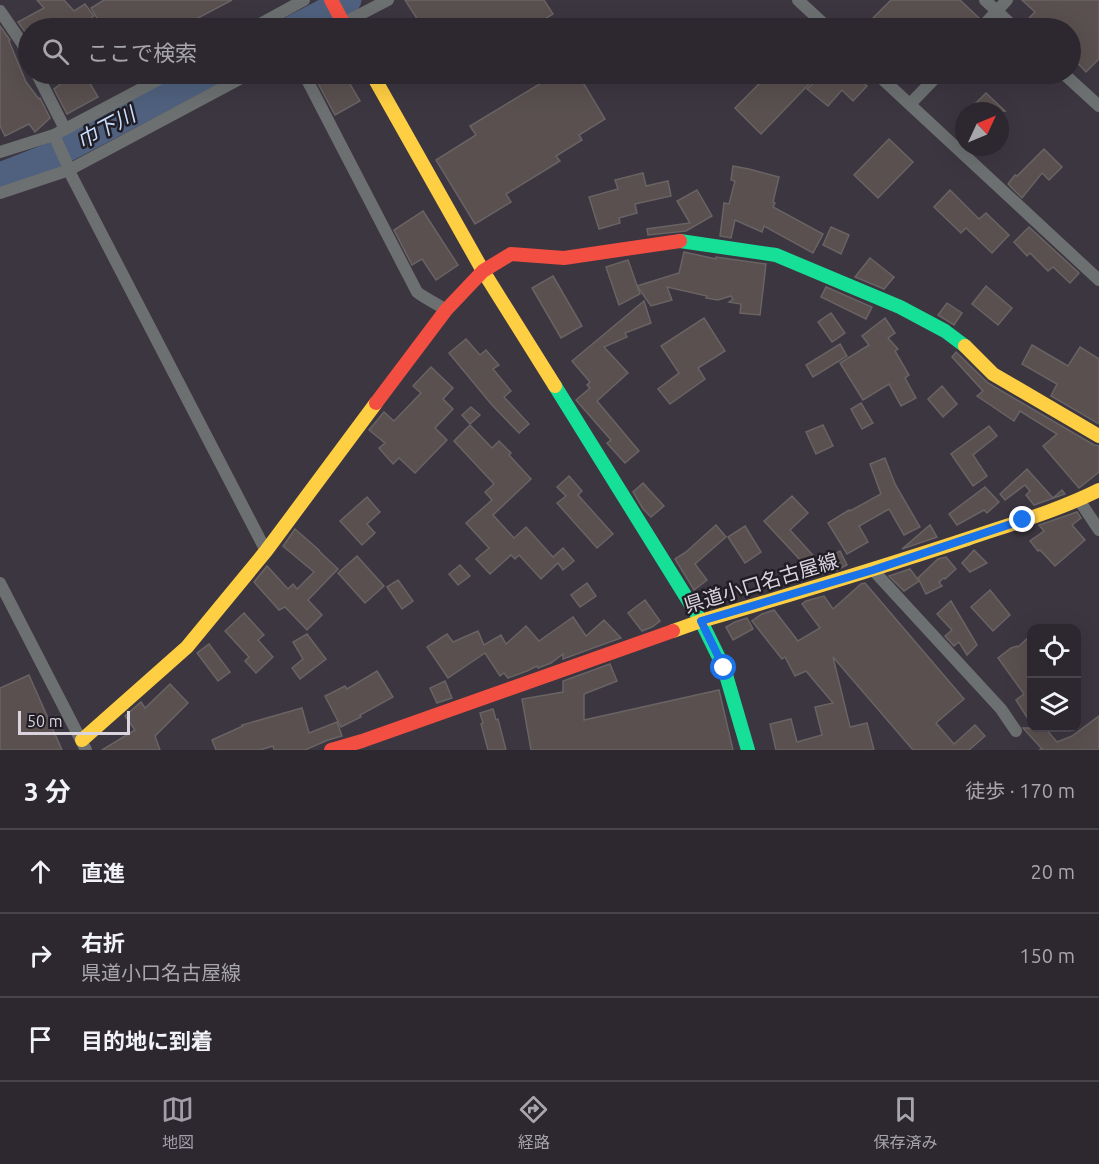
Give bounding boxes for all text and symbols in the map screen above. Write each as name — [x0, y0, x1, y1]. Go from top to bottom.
search box — [18, 18, 1081, 84]
icon: search — [39, 35, 72, 68]
text: ここで検索 — [87, 40, 197, 65]
water label: 巾下川 — [72, 101, 141, 153]
north arrow — [955, 102, 1009, 156]
route end — [1009, 506, 1035, 532]
street label: 県道小口名古屋線 — [681, 548, 841, 617]
map controls — [1027, 624, 1081, 732]
button: locate — [1027, 624, 1081, 678]
route start — [710, 654, 736, 680]
button: layers — [1027, 678, 1081, 732]
scale bar — [18, 708, 130, 736]
text: 50 m — [27, 712, 63, 730]
text: 3 分 — [24, 777, 71, 806]
text: 徒歩 · 170 m — [965, 779, 1075, 802]
icon: ahead — [24, 855, 57, 888]
text: 直進 — [81, 860, 125, 885]
text: 20 m — [1031, 860, 1075, 883]
text: 右折 — [81, 930, 125, 955]
icon: right — [24, 939, 57, 972]
text: 150 m — [1019, 944, 1075, 967]
text: 県道小口名古屋線 — [81, 961, 241, 984]
icon: arrive — [24, 1023, 57, 1056]
text: 目的地に到着 — [81, 1028, 213, 1053]
tab: 地図 — [161, 1093, 194, 1153]
tab: 経路 — [517, 1093, 550, 1153]
tab: 保存済み — [873, 1093, 937, 1153]

